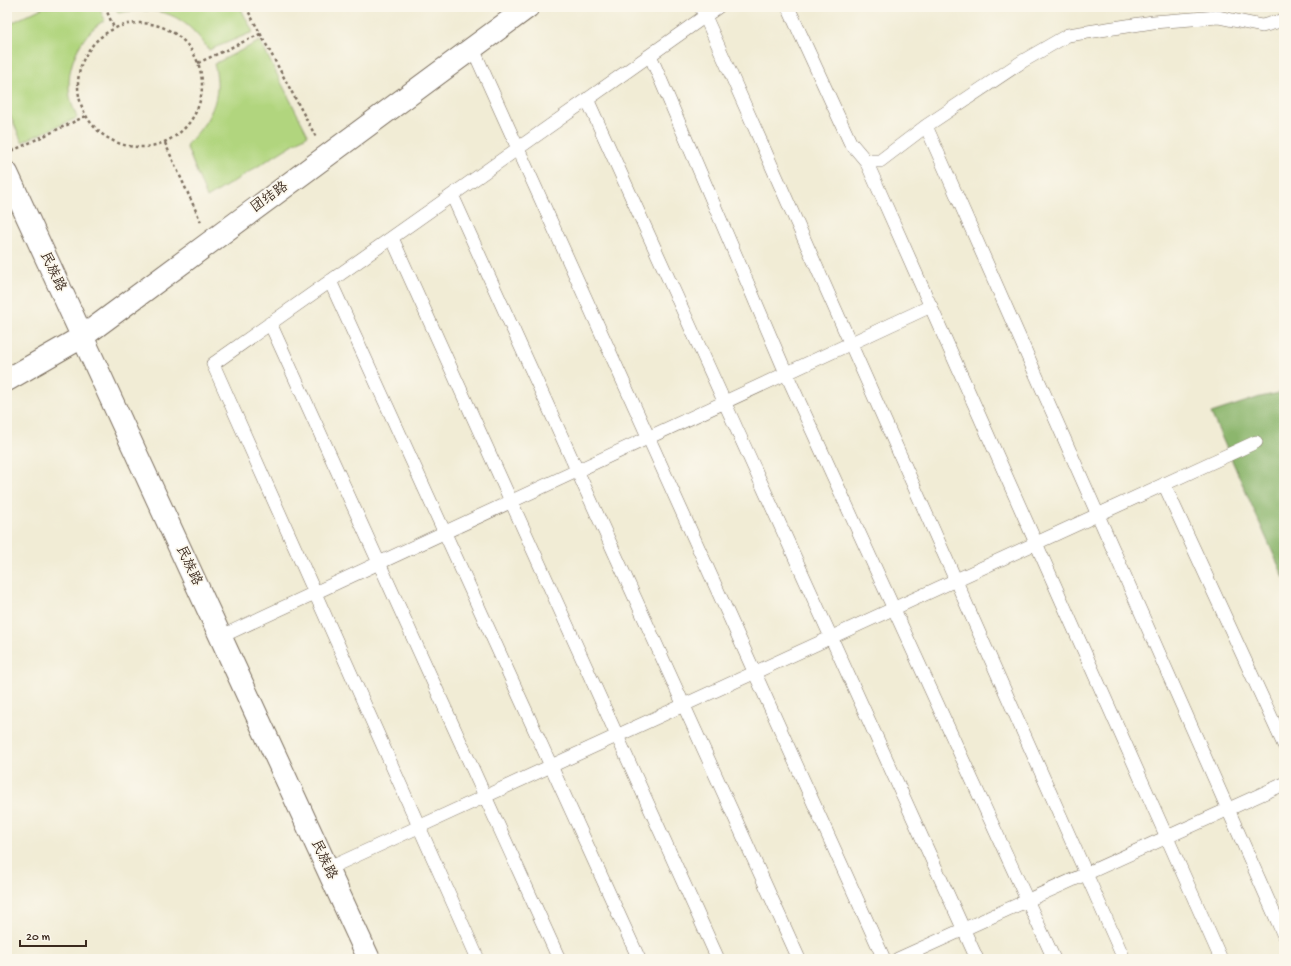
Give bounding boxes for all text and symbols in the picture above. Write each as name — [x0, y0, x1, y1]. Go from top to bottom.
street label: 团结路 — [247, 178, 292, 217]
street label: 民族路 — [35, 249, 69, 295]
street label: 民族路 — [171, 543, 205, 589]
street label: 民族路 — [306, 837, 340, 883]
scale bar — [20, 922, 86, 948]
text: 20 m — [26, 931, 51, 945]

